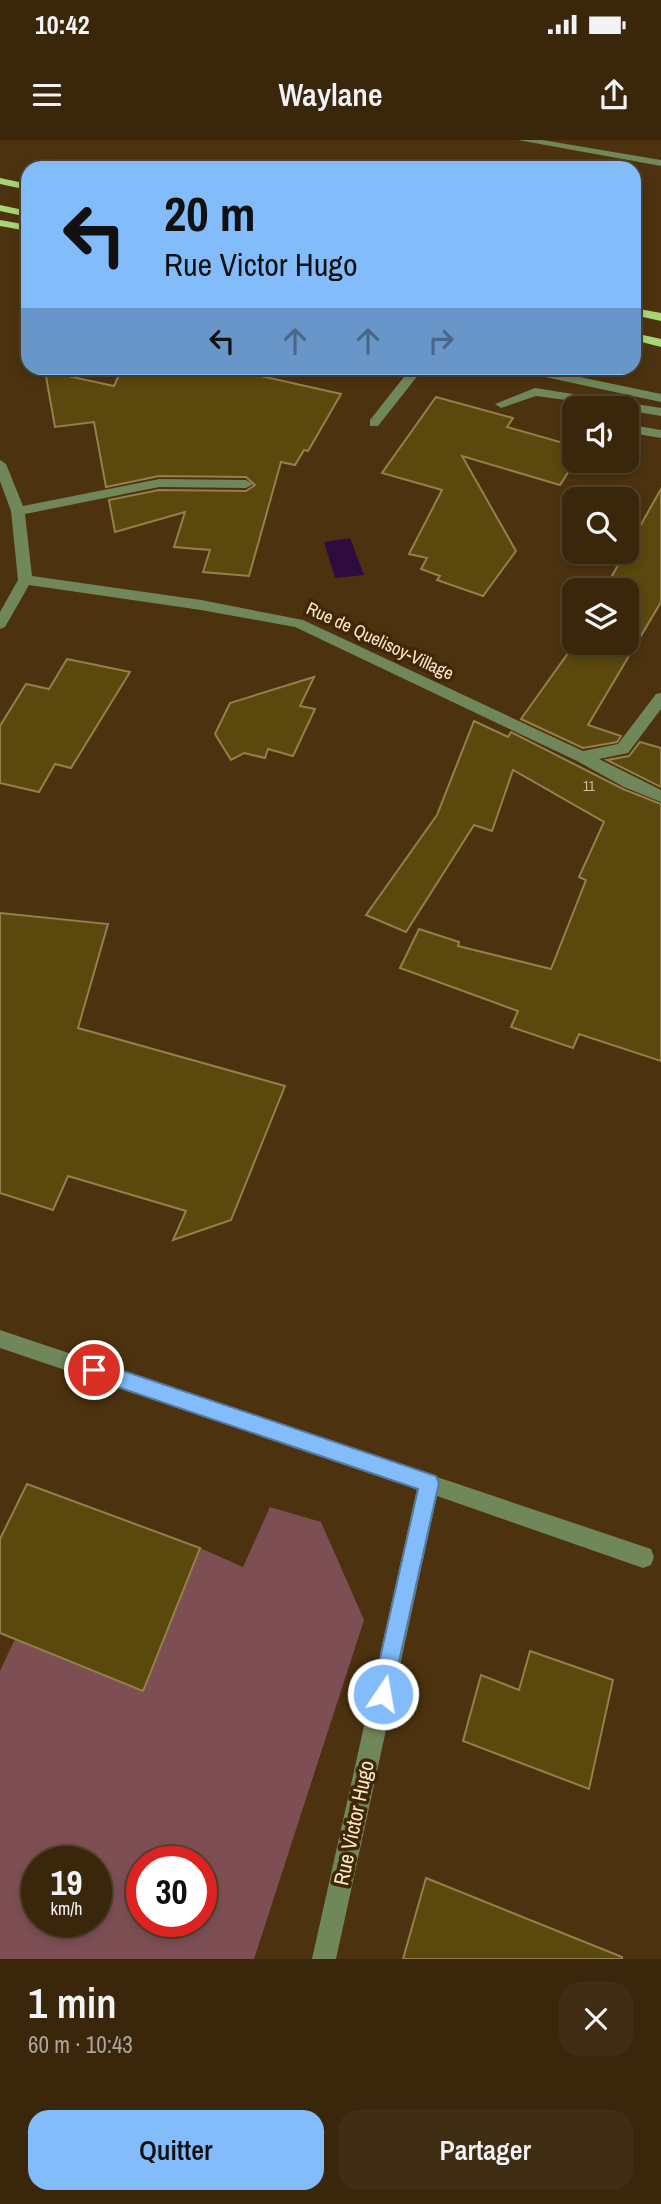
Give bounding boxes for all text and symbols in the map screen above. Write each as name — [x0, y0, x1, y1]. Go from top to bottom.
text: 10:42 — [35, 7, 90, 42]
text: Waylane — [278, 73, 383, 116]
icon: menu — [28, 76, 66, 114]
icon: share — [595, 76, 633, 114]
text: 20 m — [164, 180, 256, 246]
icon: left — [49, 189, 140, 280]
text: Rue Victor Hugo — [164, 243, 358, 286]
icon: left — [203, 322, 241, 360]
icon: ahead — [276, 322, 314, 360]
icon: ahead — [349, 322, 387, 360]
icon: right — [422, 322, 460, 360]
map controls — [562, 396, 639, 655]
button: sound — [562, 396, 639, 473]
button: search — [562, 487, 639, 564]
button: layers — [562, 578, 639, 655]
street label: Rue de Quelisoy-Village — [303, 595, 458, 686]
house number: 11 — [583, 777, 596, 795]
pin — [64, 1340, 124, 1400]
icon: arrive — [75, 1351, 113, 1389]
position arrow — [346, 1657, 420, 1731]
street label: Rue Victor Hugo — [326, 1758, 381, 1888]
speed limit sign: 30 — [126, 1846, 217, 1937]
text: 19 — [51, 1859, 82, 1906]
text: km/h — [51, 1896, 83, 1921]
text: 1 min — [28, 1975, 117, 2031]
button: close — [559, 1982, 633, 2056]
text: 60 m · 10:43 — [28, 2029, 133, 2060]
button: Quitter — [28, 2110, 324, 2190]
button: Partager — [338, 2110, 633, 2190]

